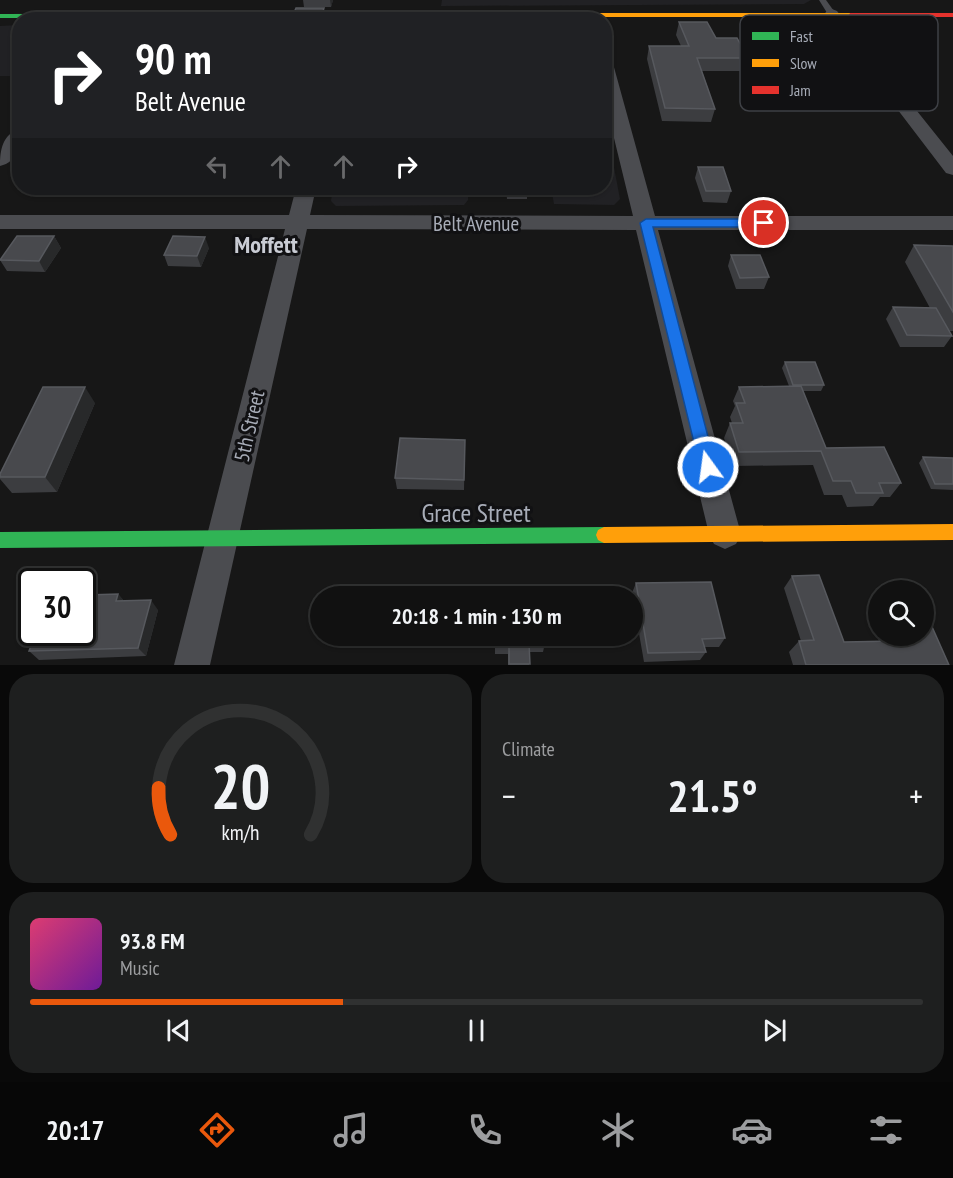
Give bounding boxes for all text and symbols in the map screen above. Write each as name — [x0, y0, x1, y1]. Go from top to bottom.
legend — [740, 15, 938, 111]
text: Fast — [790, 26, 813, 46]
text: 90 m — [135, 31, 212, 86]
icon: right — [36, 36, 114, 114]
text: Slow — [790, 53, 817, 73]
text: Jam — [789, 80, 811, 100]
text: Belt Avenue — [135, 84, 246, 118]
icon: left — [201, 150, 234, 183]
icon: ahead — [264, 150, 297, 183]
icon: ahead — [327, 150, 360, 183]
icon: right — [390, 150, 423, 183]
pin — [738, 197, 789, 248]
icon: arrive — [747, 206, 780, 239]
street label: Belt Avenue — [433, 210, 519, 237]
district label: Moffett — [234, 229, 298, 260]
street label: 5th Street — [228, 387, 270, 464]
position arrow — [676, 435, 740, 499]
street label: Grace Street — [421, 496, 531, 529]
speed limit sign: 30 — [18, 568, 96, 646]
map controls — [868, 580, 934, 646]
button: search — [868, 580, 934, 646]
text: 20:18 · 1 min · 130 m — [391, 602, 562, 630]
text: Climate — [502, 736, 555, 762]
text: 20 — [211, 745, 270, 826]
text: 21.5° — [667, 766, 758, 824]
text: − — [502, 774, 516, 817]
text: + — [909, 774, 923, 817]
text: km/h — [221, 819, 260, 847]
text: 93.8 FM — [120, 927, 185, 955]
text: Music — [120, 955, 160, 981]
icon: previous — [162, 1014, 195, 1047]
icon: pause — [460, 1014, 493, 1047]
icon: next — [758, 1014, 791, 1047]
icon: directions — [196, 1109, 238, 1151]
icon: music — [330, 1109, 372, 1151]
icon: phone — [464, 1109, 506, 1151]
icon: climate — [597, 1109, 639, 1151]
icon: car — [731, 1109, 773, 1151]
icon: filters — [865, 1109, 907, 1151]
text: 20:17 — [46, 1113, 104, 1147]

